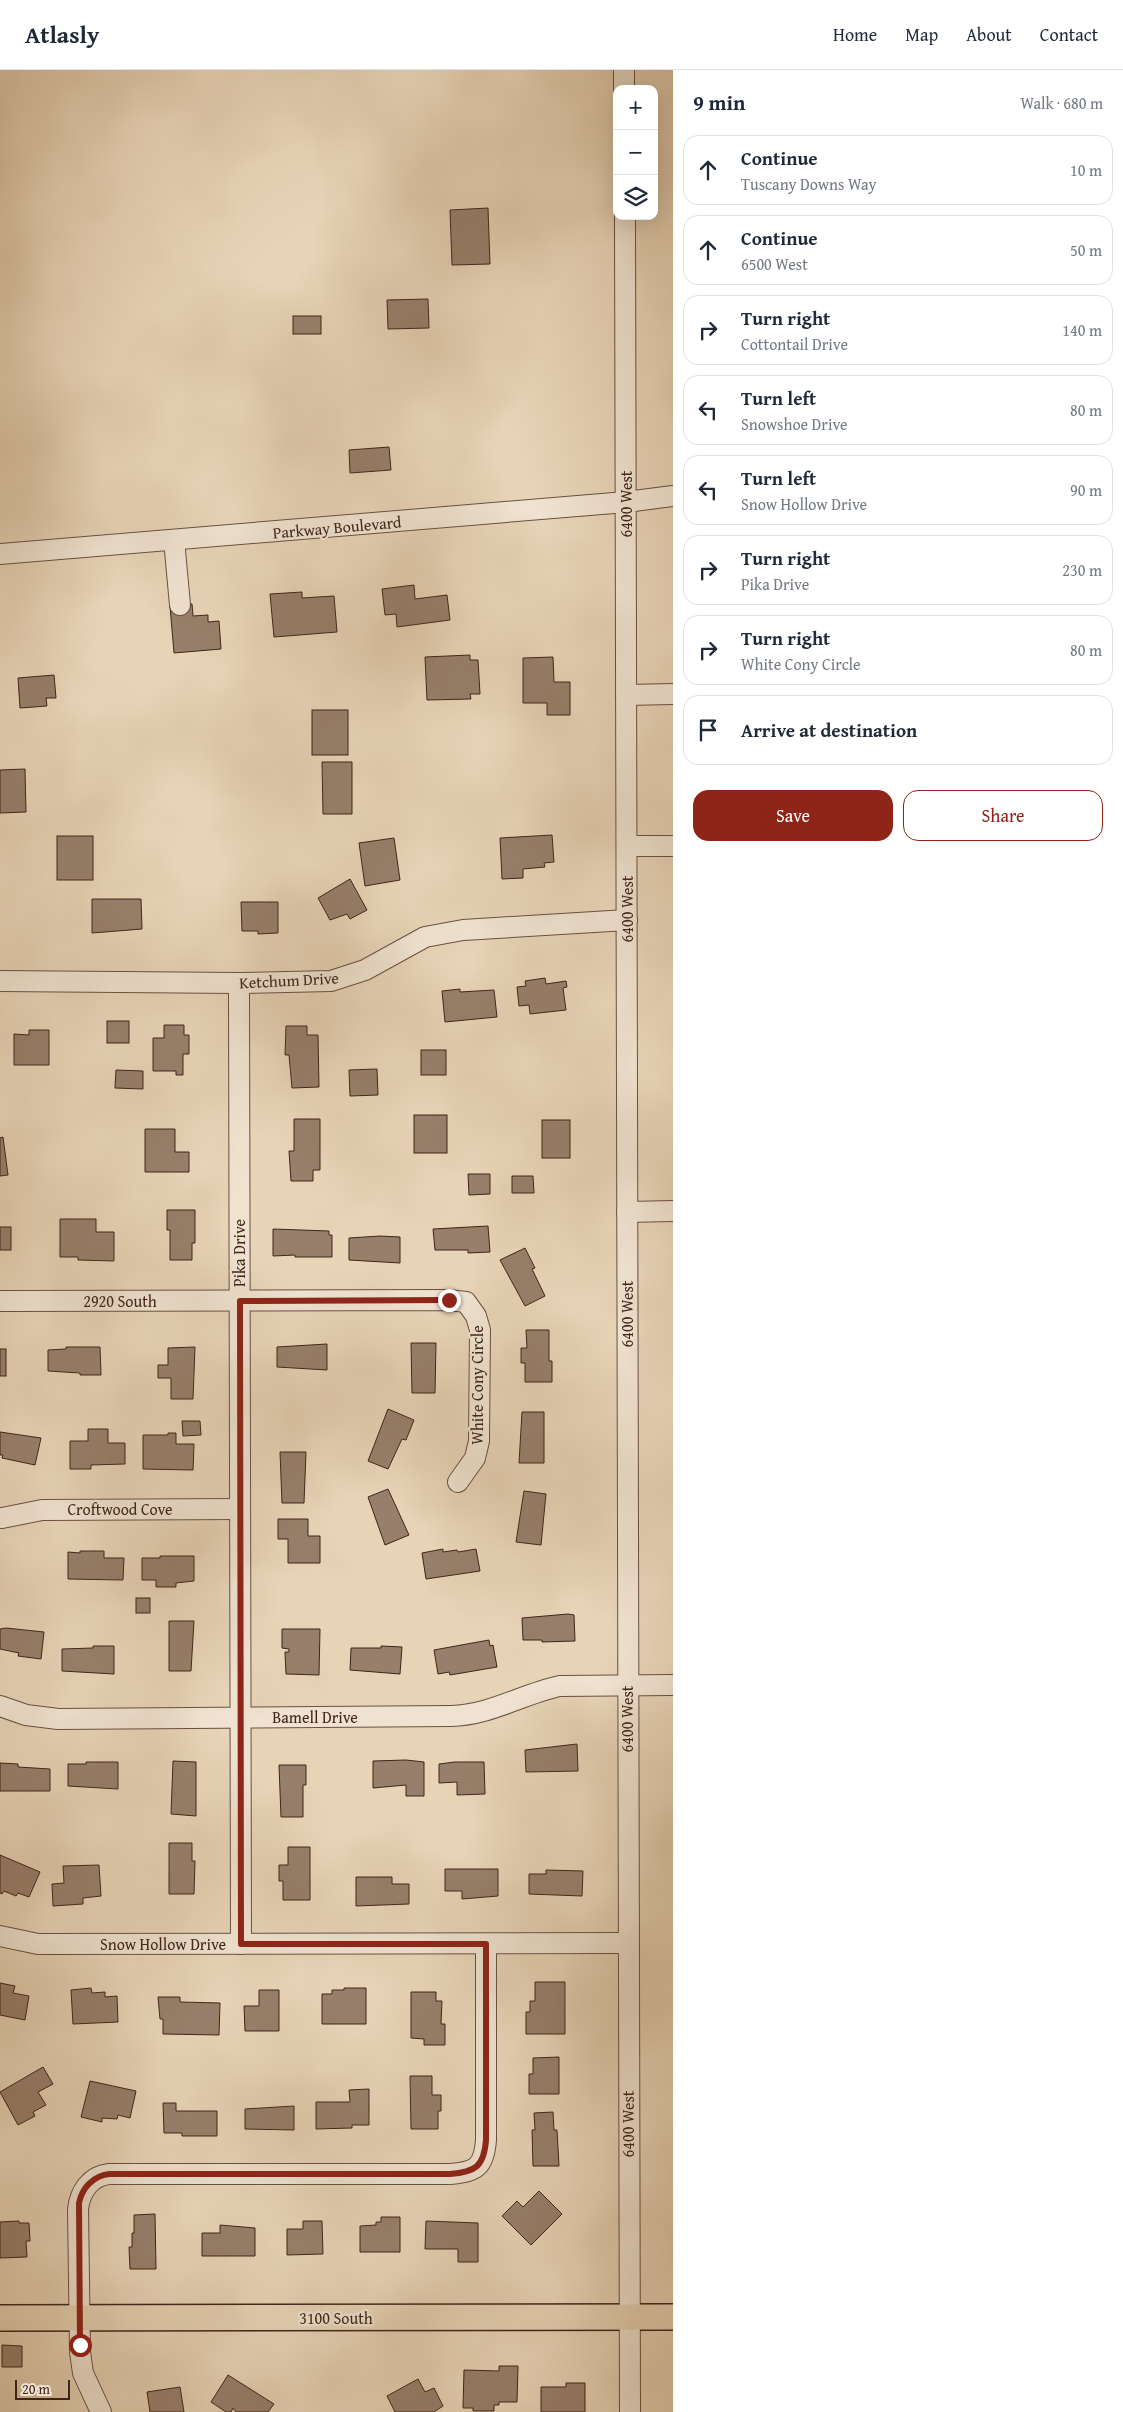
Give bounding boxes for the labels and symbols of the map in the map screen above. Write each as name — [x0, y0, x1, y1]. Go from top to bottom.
street label: 6400 West — [614, 470, 638, 537]
street label: Parkway Boulevard — [272, 509, 403, 545]
street label: 6400 West — [615, 875, 639, 942]
street label: Ketchum Drive — [239, 965, 339, 995]
street label: Pika Drive — [227, 1219, 251, 1287]
street label: 6400 West — [615, 1280, 639, 1347]
street label: 2920 South — [83, 1289, 157, 1313]
route end — [438, 1289, 461, 1312]
street label: White Cony Circle — [465, 1325, 489, 1445]
street label: Croftwood Cove — [67, 1497, 173, 1521]
street label: 6400 West — [615, 1685, 639, 1752]
street label: Bamell Drive — [272, 1705, 358, 1729]
street label: Snow Hollow Drive — [100, 1932, 226, 1956]
street label: 6400 West — [616, 2090, 640, 2157]
street label: 3100 South — [299, 2306, 373, 2330]
route start — [69, 2334, 92, 2357]
scale bar — [15, 2377, 70, 2400]

